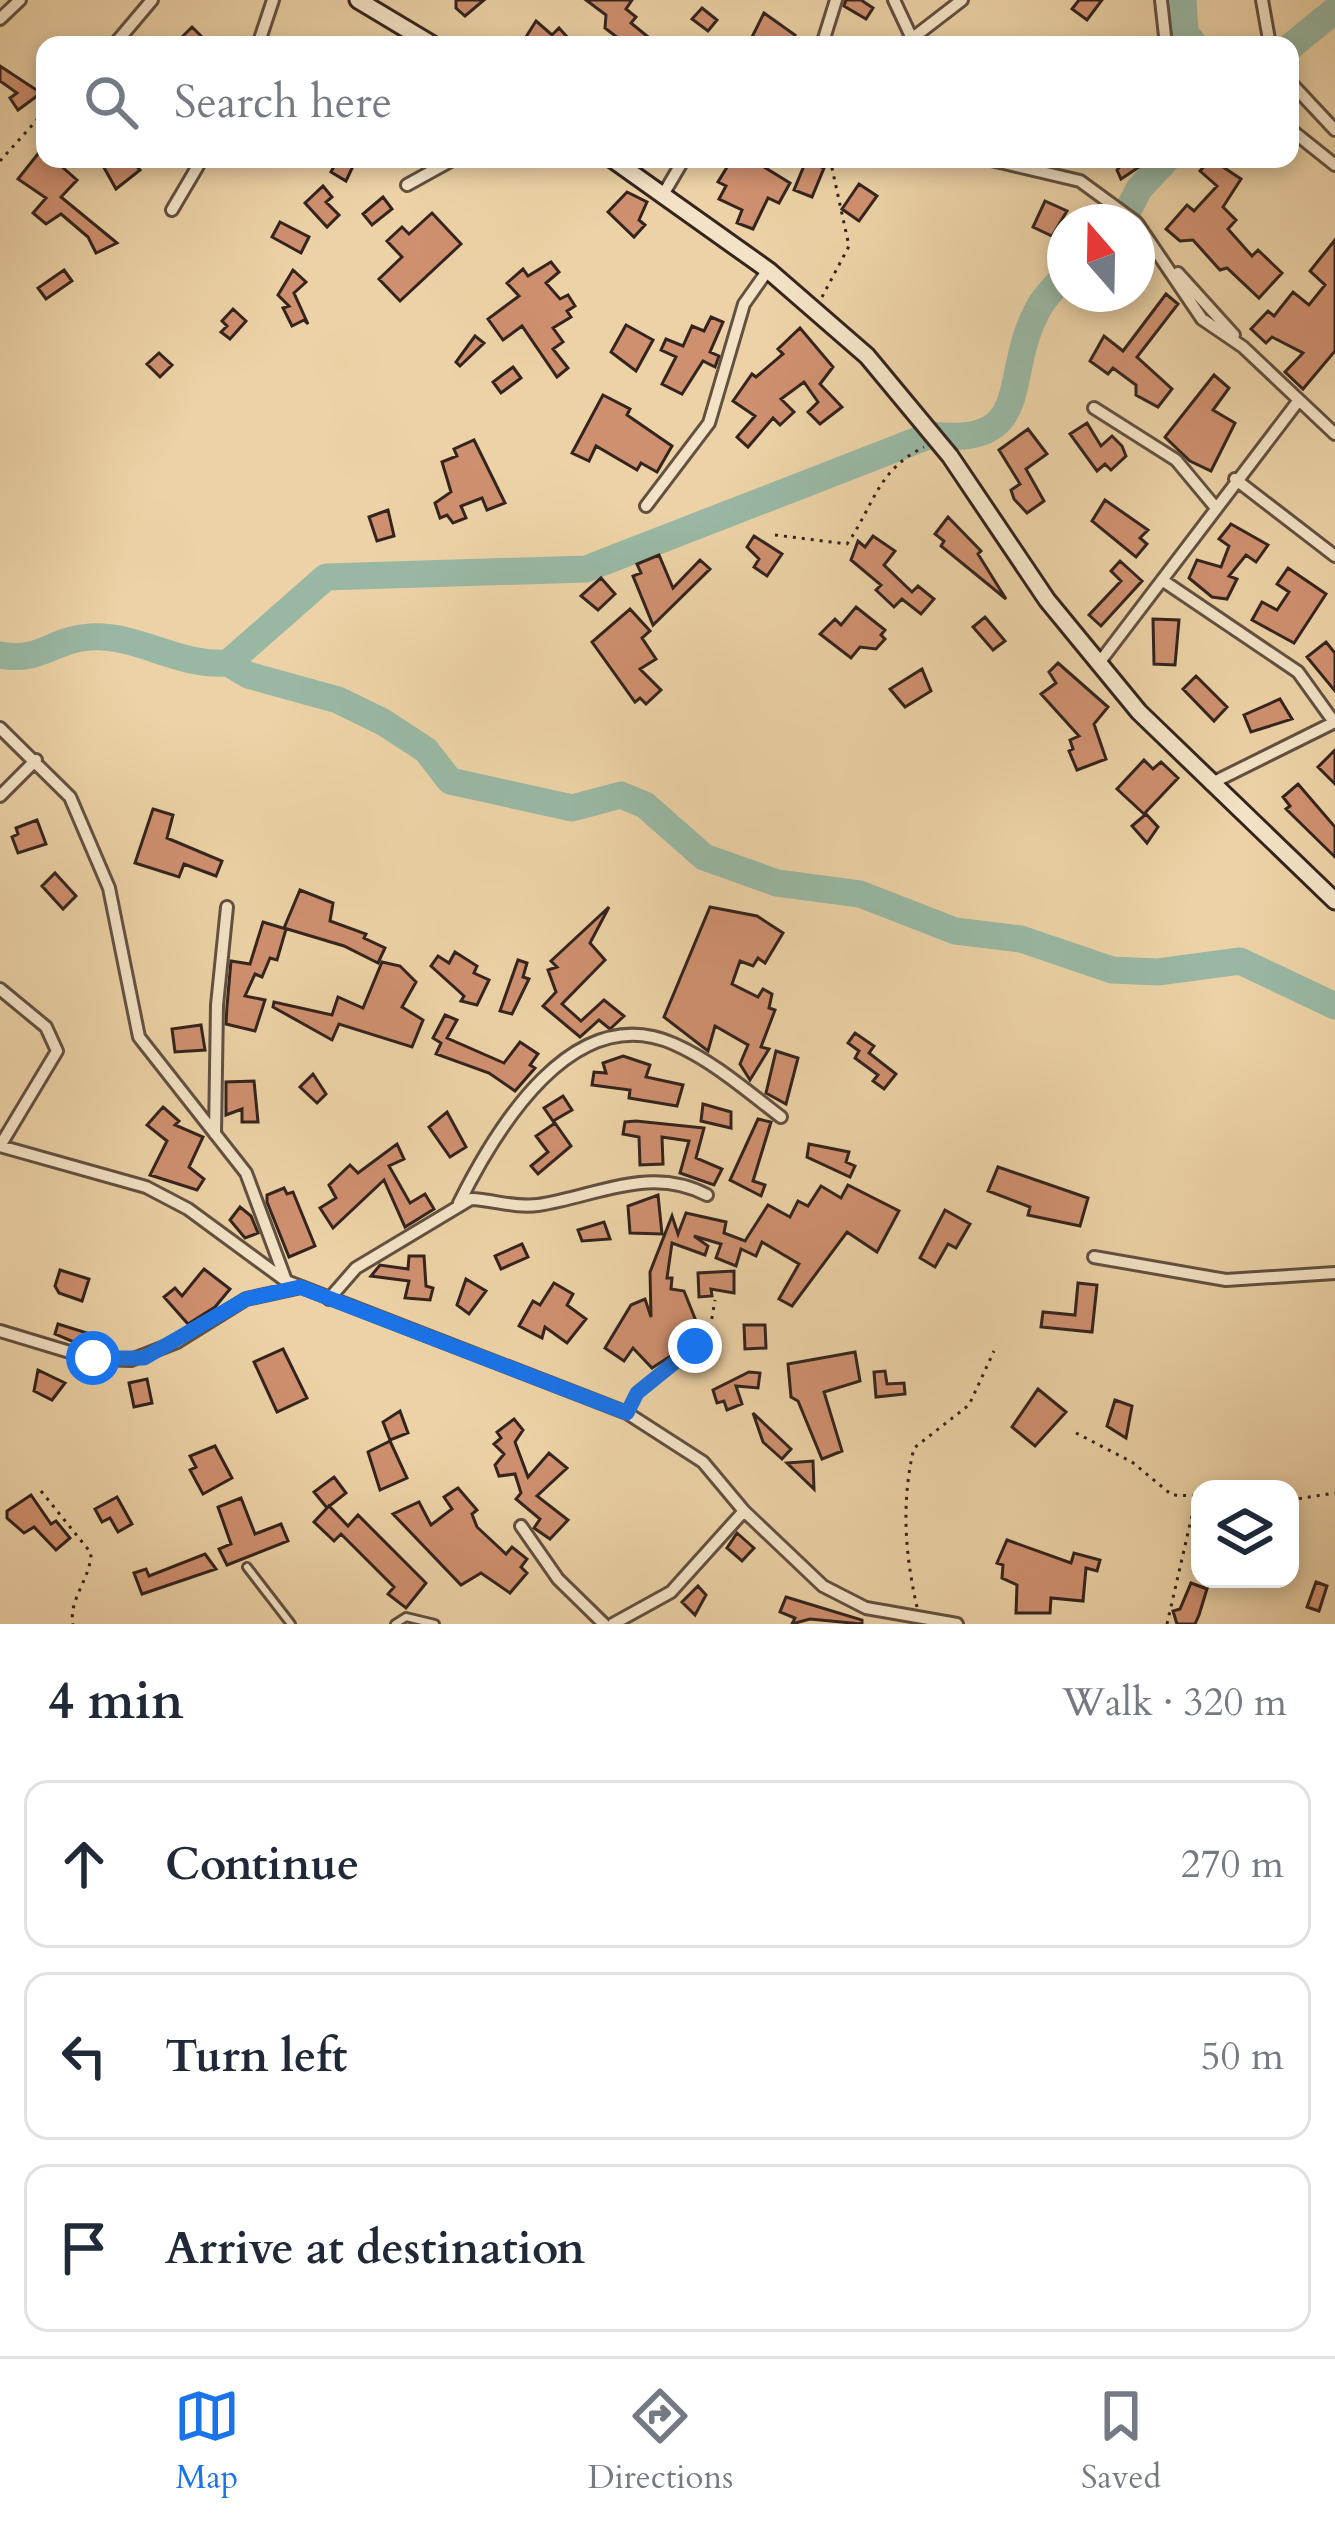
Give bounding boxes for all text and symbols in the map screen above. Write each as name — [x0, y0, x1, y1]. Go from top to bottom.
search box — [36, 36, 1299, 168]
icon: search — [78, 69, 144, 135]
text: Search here — [174, 72, 392, 133]
north arrow — [1047, 204, 1155, 312]
route end — [668, 1319, 722, 1373]
route start — [66, 1331, 120, 1385]
map controls — [1191, 1480, 1299, 1588]
button: layers — [1191, 1480, 1299, 1588]
text: 4 min — [48, 1667, 184, 1737]
text: Walk · 320 m — [1062, 1676, 1287, 1729]
icon: ahead — [51, 1831, 117, 1897]
text: Continue — [165, 1834, 359, 1895]
text: 270 m — [1181, 1838, 1284, 1891]
icon: left — [51, 2023, 117, 2089]
text: Turn left — [165, 2026, 347, 2087]
text: 50 m — [1201, 2030, 1284, 2083]
icon: arrive — [51, 2215, 117, 2281]
text: Arrive at destination — [165, 2218, 585, 2279]
tab: Map — [174, 2383, 240, 2500]
tab: Directions — [588, 2383, 733, 2500]
tab: Saved — [1081, 2383, 1161, 2500]

